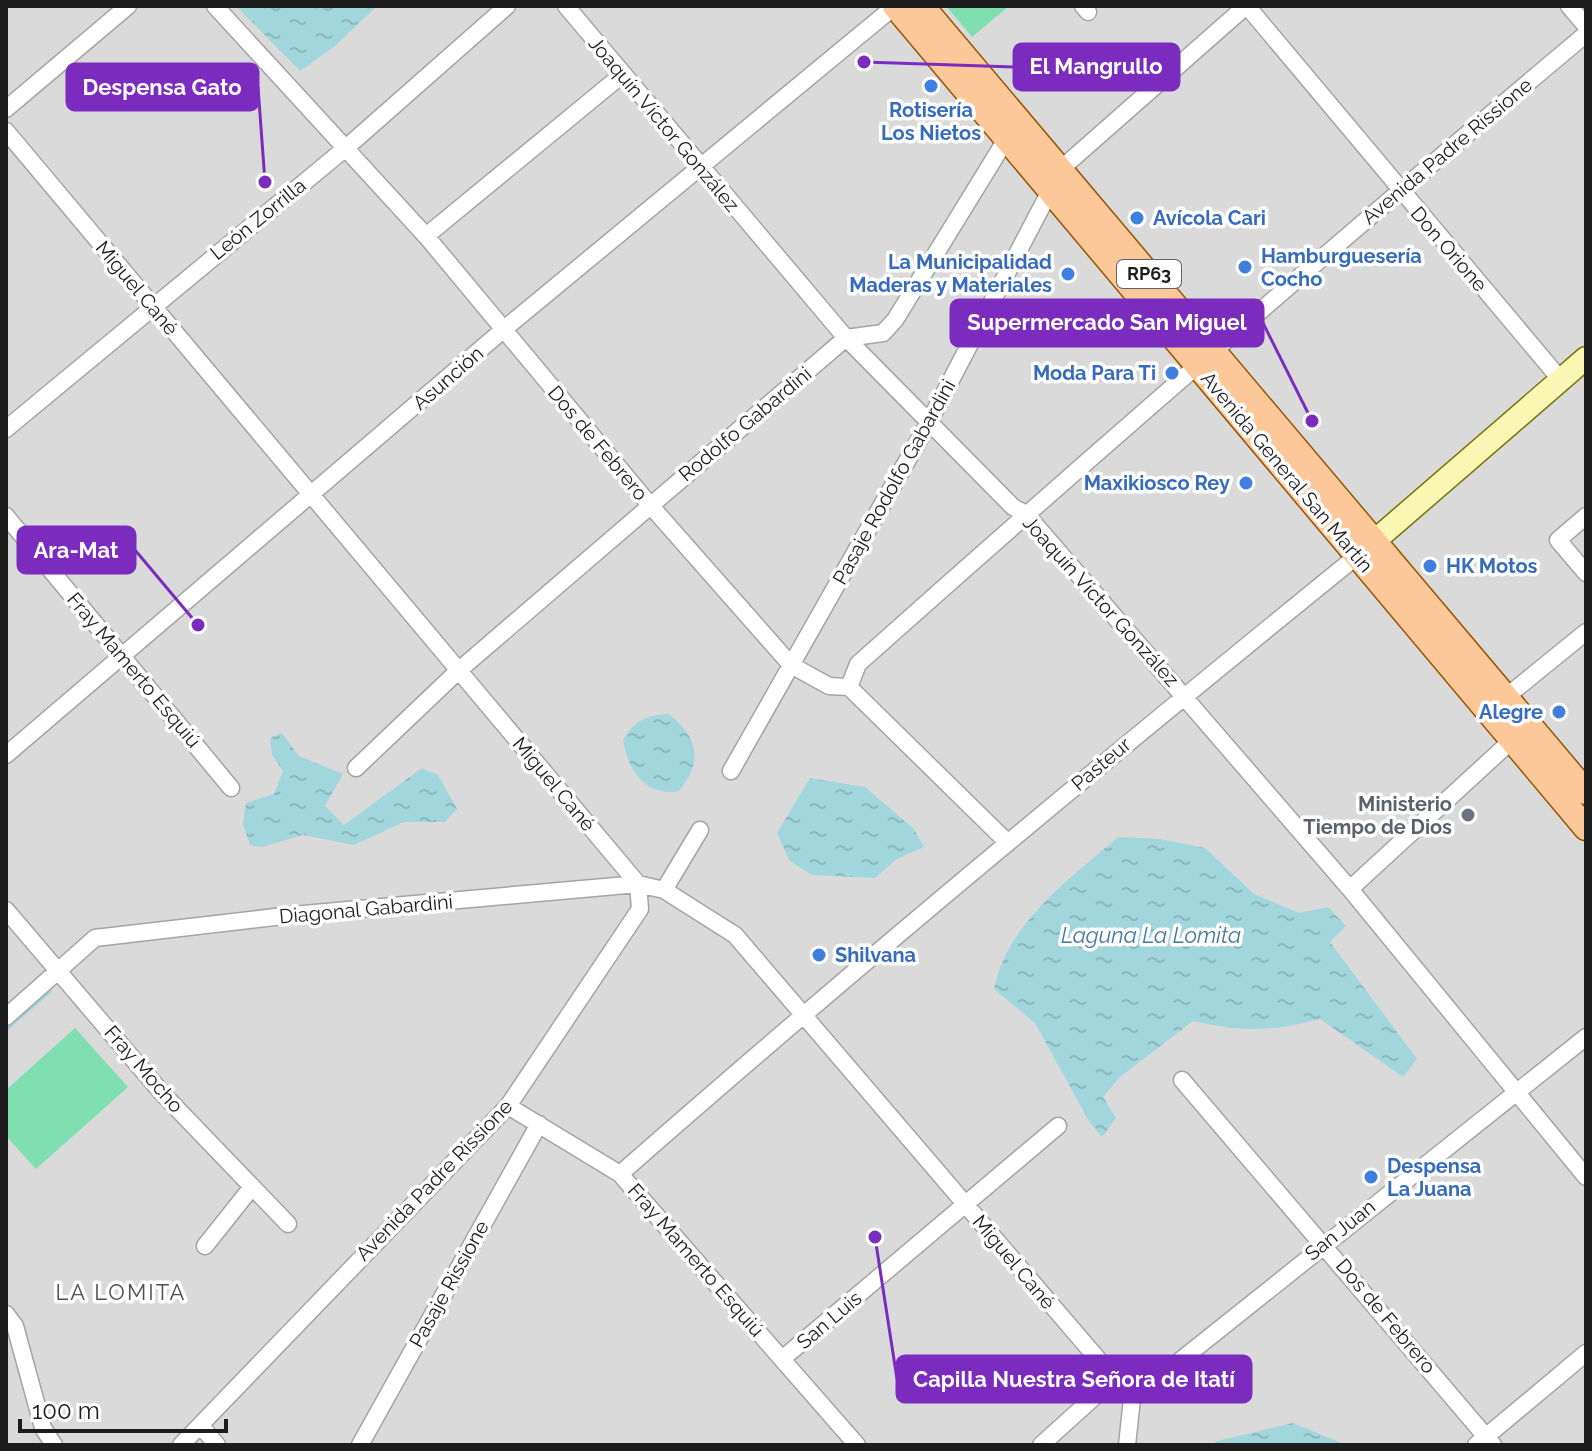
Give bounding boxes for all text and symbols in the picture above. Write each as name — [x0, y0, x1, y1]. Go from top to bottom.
street label: Joaquín Víctor González — [584, 31, 744, 217]
callout: El Mangrullo — [1014, 44, 1179, 90]
text: El Mangrullo — [1029, 53, 1163, 79]
callout: Despensa Gato — [67, 64, 258, 110]
street label: Avenida Padre Rissione — [1357, 73, 1537, 229]
text: Despensa Gato — [82, 74, 242, 100]
marker: Rotisería Los Nietos — [922, 77, 940, 95]
place label: Rotisería Los Nietos — [881, 98, 981, 145]
street label: León Zorrilla — [205, 173, 311, 265]
street label: Don Orione — [1406, 202, 1493, 297]
place label: Avícola Cari — [1153, 206, 1266, 230]
marker: Avícola Cari — [1128, 209, 1146, 227]
street label: Miguel Cané — [91, 236, 184, 340]
place label: Hamburguesería Cocho — [1261, 244, 1422, 291]
place label: La Municipalidad Maderas y Materiales — [849, 250, 1052, 297]
marker: Hamburguesería Cocho — [1236, 258, 1254, 276]
road number: RP63 — [1117, 260, 1181, 288]
marker: La Municipalidad Maderas y Materiales — [1059, 265, 1077, 283]
callout: Supermercado San Miguel — [951, 300, 1263, 346]
text: Supermercado San Miguel — [967, 309, 1248, 335]
street label: Asunción — [408, 341, 488, 415]
place label: Moda Para Ti — [1033, 361, 1156, 385]
street label: Rodolfo Gabardini — [674, 362, 816, 486]
marker: Moda Para Ti — [1163, 364, 1181, 382]
street label: Avenida General San Martín — [1196, 367, 1378, 577]
street label: Pasaje Rodolfo Gabardini — [828, 375, 960, 589]
street label: Dos de Febrero — [543, 381, 653, 505]
place label: Maxikiosco Rey — [1084, 471, 1230, 495]
marker: Maxikiosco Rey — [1237, 474, 1255, 492]
street label: Joaquín Víctor González — [1018, 511, 1184, 691]
callout: Ara-Mat — [18, 527, 135, 573]
text: Ara-Mat — [34, 537, 119, 563]
place label: HK Motos — [1446, 554, 1538, 578]
marker: HK Motos — [1421, 557, 1439, 575]
street label: Fray Mamerto Esquiú — [62, 588, 206, 752]
place label: Alegre — [1479, 700, 1543, 724]
marker: Alegre — [1550, 703, 1568, 721]
street label: Miguel Cané — [508, 732, 601, 836]
street label: Pasteur — [1066, 732, 1136, 796]
place label: Ministerio Tiempo de Dios — [1303, 792, 1452, 839]
marker: Ministerio Tiempo de Dios — [1459, 806, 1477, 824]
street label: Diagonal Gabardini — [278, 889, 454, 929]
water label: Laguna La Lomita — [1061, 922, 1241, 948]
place label: Shilvana — [835, 943, 916, 967]
marker: Shilvana — [810, 946, 828, 964]
street label: Fray Mocho — [100, 1020, 188, 1118]
street label: Avenida Padre Rissione — [351, 1094, 517, 1266]
place label: Despensa La Juana — [1387, 1154, 1481, 1201]
marker: Despensa La Juana — [1362, 1168, 1380, 1186]
street label: Fray Mamerto Esquiú — [623, 1178, 769, 1342]
street label: San Juan — [1300, 1194, 1380, 1266]
street label: Miguel Cané — [968, 1210, 1061, 1314]
street label: Pasaje Rissione — [404, 1216, 494, 1352]
street label: Dos de Febrero — [1331, 1254, 1441, 1378]
district label: LA LOMITA — [56, 1279, 186, 1305]
street label: San Luis — [792, 1286, 866, 1354]
callout: Capilla Nuestra Señora de Itatí — [897, 1356, 1251, 1402]
text: Capilla Nuestra Señora de Itatí — [913, 1366, 1235, 1392]
scale bar — [20, 1383, 226, 1433]
text: 100 m — [32, 1396, 100, 1425]

